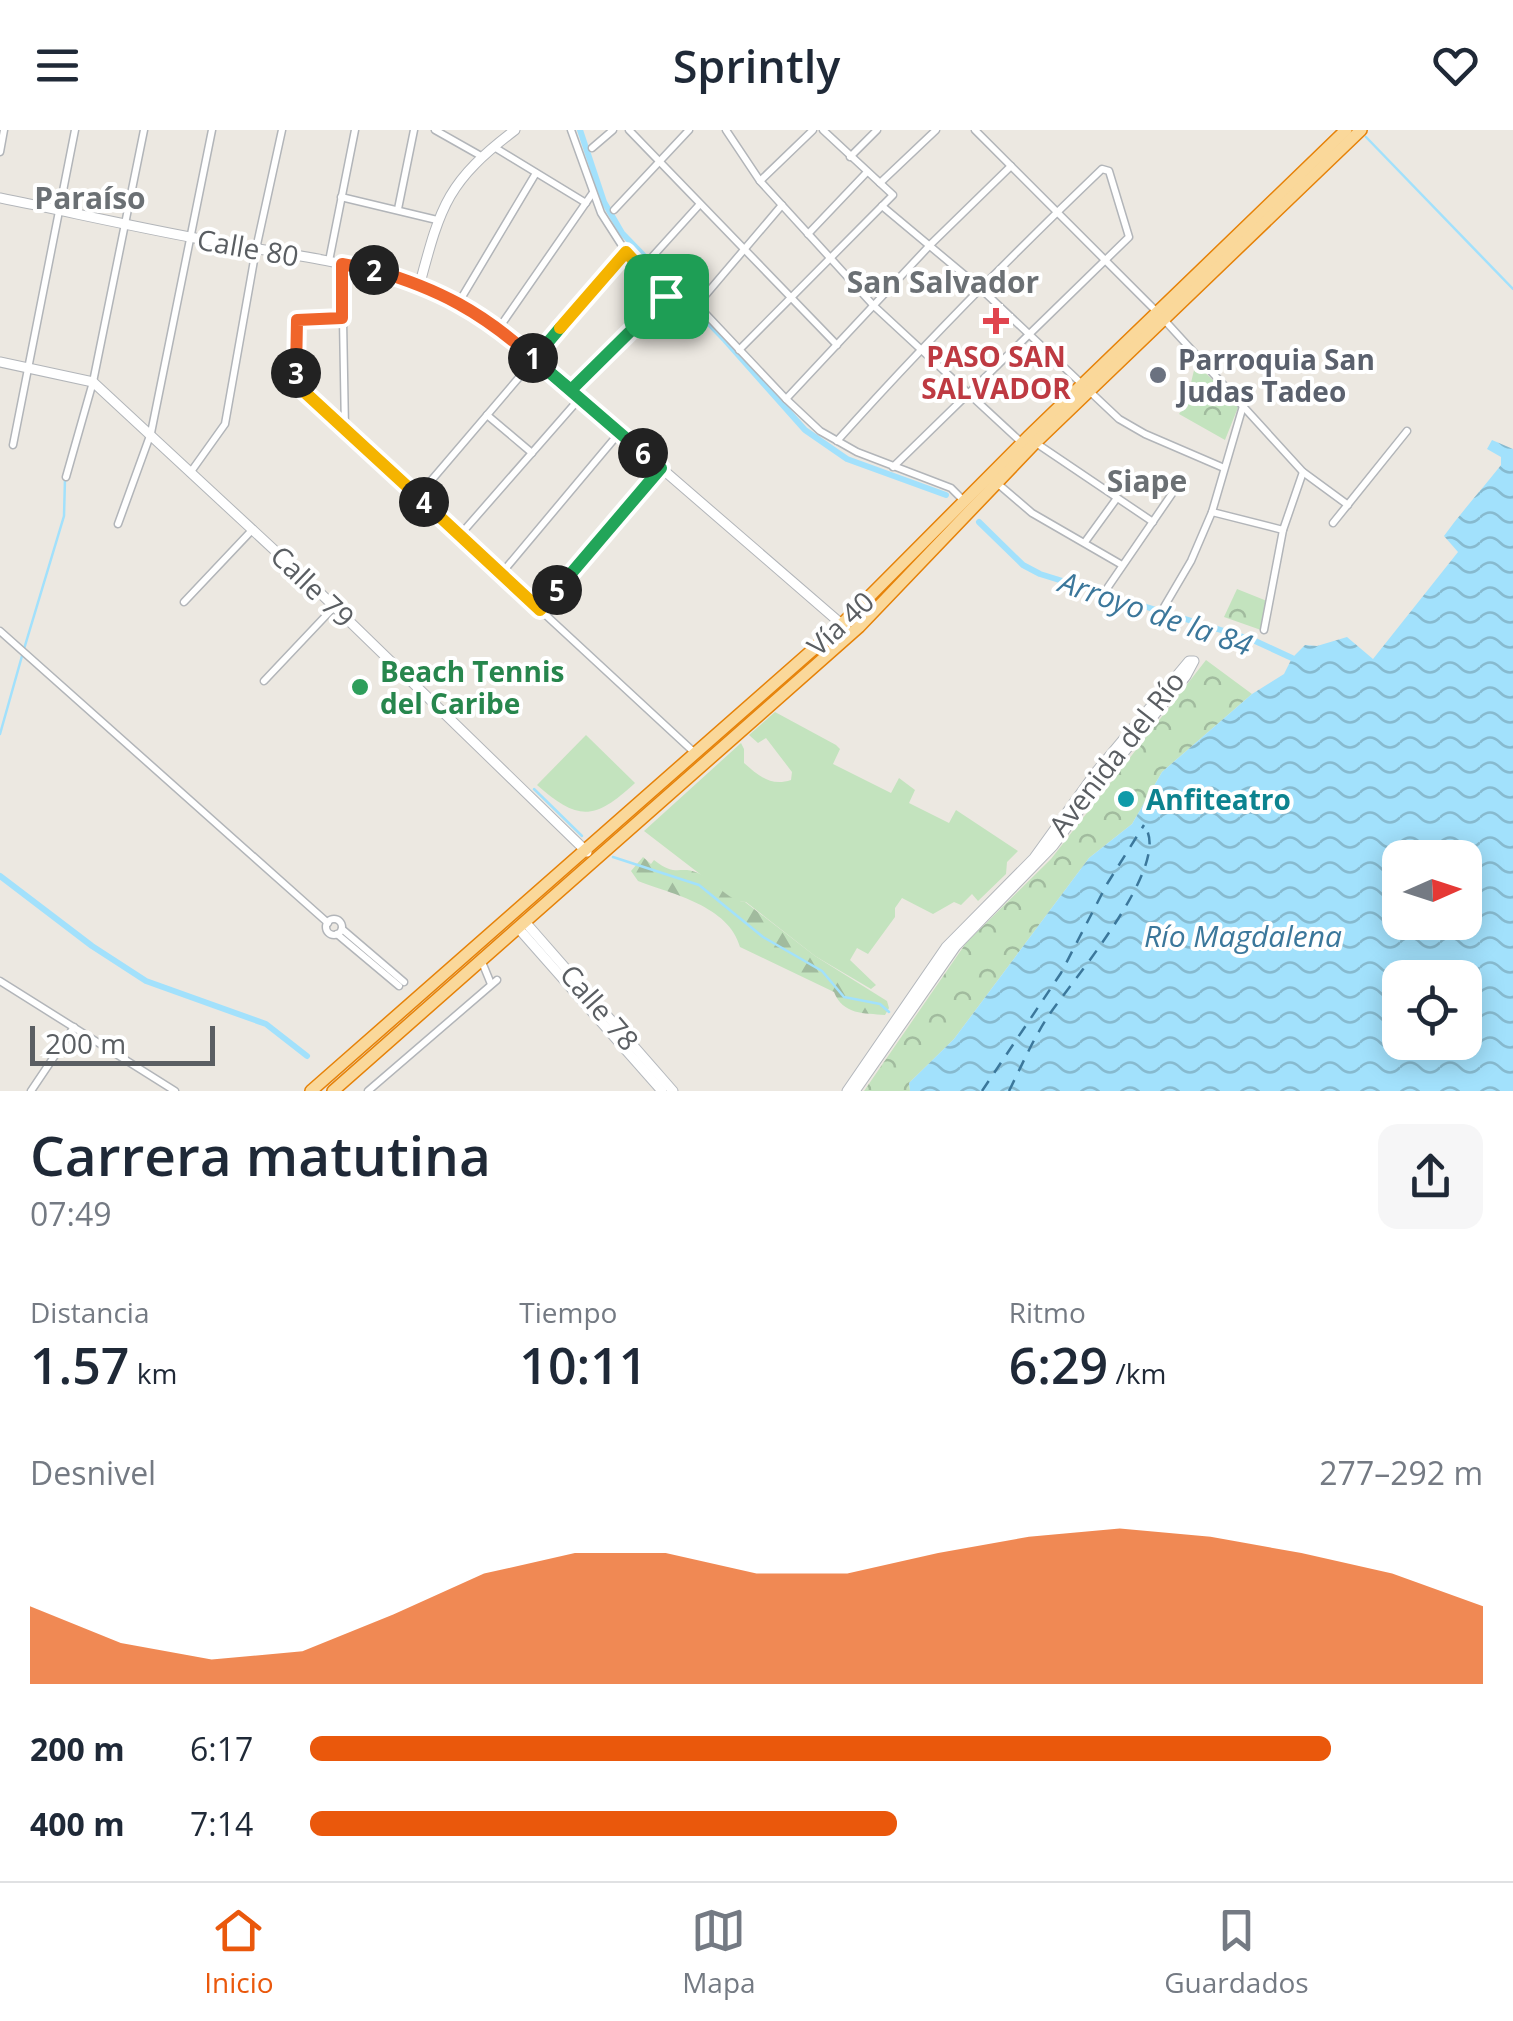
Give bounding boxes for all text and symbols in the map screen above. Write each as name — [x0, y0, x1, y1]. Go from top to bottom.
text: Sprintly — [673, 35, 840, 96]
icon: menu — [30, 38, 85, 93]
icon: heart — [1428, 38, 1483, 93]
district label: Paraíso — [34, 177, 146, 218]
street label: Calle 80 — [194, 219, 302, 275]
pin: 2 — [349, 245, 399, 295]
text: 2 — [366, 251, 382, 289]
pin — [624, 254, 709, 339]
district label: San Salvador — [847, 261, 1039, 302]
icon: arrive — [639, 269, 694, 324]
marker: PASO SAN SALVADOR — [983, 308, 1009, 334]
pin: 1 — [508, 333, 558, 383]
place label: PASO SAN SALVADOR — [921, 337, 1071, 407]
text: 1 — [525, 339, 541, 377]
place label: Parroquia San Judas Tadeo — [1175, 340, 1375, 410]
pin: 3 — [271, 348, 321, 398]
text: 3 — [288, 354, 304, 392]
marker: Parroquia San Judas Tadeo — [1147, 364, 1169, 386]
pin: 6 — [618, 428, 668, 478]
text: 6 — [635, 434, 651, 472]
district label: Siape — [1107, 460, 1187, 501]
pin: 4 — [399, 477, 449, 527]
text: 4 — [416, 483, 432, 521]
street label: Calle 79 — [263, 537, 363, 635]
water label: Arroyo de la 84 — [1052, 560, 1258, 665]
pin: 5 — [532, 565, 582, 615]
text: 5 — [549, 571, 565, 609]
street label: Vía 40 — [798, 582, 882, 664]
place label: Beach Tennis del Caribe — [380, 652, 564, 722]
street label: Avenida del Río — [1039, 662, 1193, 844]
marker: Beach Tennis del Caribe — [349, 676, 371, 698]
place label: Anfiteatro — [1146, 780, 1291, 818]
marker: Anfiteatro — [1115, 788, 1137, 810]
north arrow — [1382, 840, 1482, 940]
map controls — [1382, 840, 1482, 1060]
water label: Río Magdalena — [1144, 915, 1342, 956]
street label: Calle 78 — [552, 956, 648, 1058]
button: locate — [1382, 960, 1482, 1060]
scale bar — [30, 1021, 215, 1066]
text: 200 m — [45, 1024, 126, 1062]
text: Carrera matutina — [30, 1117, 491, 1192]
button: share — [1378, 1124, 1483, 1229]
text: 07:49 — [30, 1192, 112, 1235]
text: Distancia — [30, 1293, 149, 1331]
text: Tiempo — [519, 1293, 617, 1331]
text: Ritmo — [1009, 1293, 1086, 1331]
text: 1.57 — [30, 1331, 129, 1399]
text: 10:11 — [519, 1331, 647, 1399]
text: 6:29 — [1009, 1331, 1108, 1399]
text: km — [129, 1354, 177, 1392]
text: /km — [1108, 1354, 1166, 1392]
text: Desnivel — [30, 1451, 156, 1494]
text: 277–292 m — [1319, 1451, 1483, 1494]
text: 200 m — [30, 1727, 125, 1770]
text: 6:17 — [190, 1727, 253, 1770]
text: 400 m — [30, 1802, 125, 1845]
text: 7:14 — [190, 1802, 253, 1845]
tab: Inicio — [204, 1903, 274, 2001]
tab: Mapa — [682, 1903, 756, 2001]
tab: Guardados — [1164, 1903, 1309, 2001]

